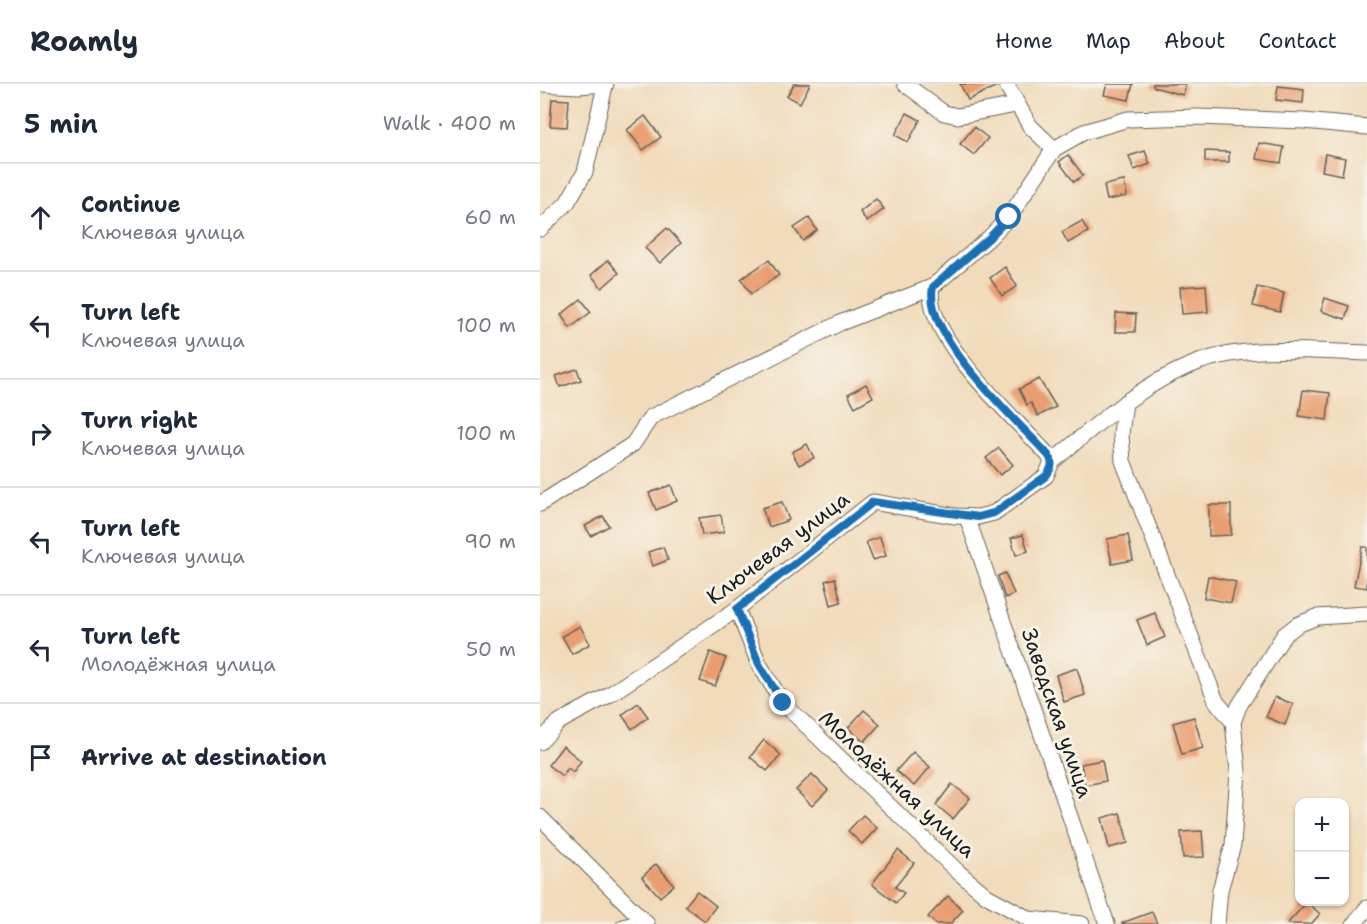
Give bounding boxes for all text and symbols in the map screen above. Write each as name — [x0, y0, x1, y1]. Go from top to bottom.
text: Roamly — [30, 22, 138, 60]
text: Home — [995, 27, 1053, 55]
text: Map — [1086, 27, 1131, 55]
text: About — [1164, 27, 1225, 55]
text: Contact — [1258, 27, 1337, 55]
text: 5 min — [24, 106, 98, 141]
text: Walk · 400 m — [383, 110, 516, 136]
text: Continue — [81, 190, 181, 219]
icon: ahead — [24, 201, 57, 234]
route start — [995, 203, 1021, 229]
text: 60 m — [464, 204, 516, 230]
text: Ключевая улица — [81, 219, 245, 245]
text: Turn left — [81, 298, 180, 327]
icon: left — [24, 309, 57, 342]
text: 100 m — [456, 312, 516, 338]
text: Ключевая улица — [81, 327, 245, 353]
text: Turn right — [81, 406, 198, 435]
icon: right — [24, 417, 57, 450]
text: 100 m — [456, 420, 516, 446]
text: Ключевая улица — [81, 435, 245, 461]
street label: Ключевая улица — [701, 485, 855, 611]
text: Turn left — [81, 514, 180, 543]
icon: left — [24, 525, 57, 558]
text: 90 m — [464, 528, 516, 554]
text: Ключевая улица — [81, 543, 245, 569]
text: Turn left — [81, 622, 180, 651]
street label: Заводская улица — [1015, 624, 1099, 802]
icon: left — [24, 633, 57, 666]
text: 50 m — [466, 636, 516, 662]
text: Молодёжная улица — [81, 651, 276, 677]
route end — [769, 689, 795, 715]
street label: Молодёжная улица — [813, 704, 981, 864]
icon: arrive — [24, 741, 57, 774]
text: Arrive at destination — [81, 743, 327, 772]
map controls — [1295, 798, 1349, 906]
button: + — [1295, 798, 1349, 852]
button: − — [1295, 852, 1349, 906]

